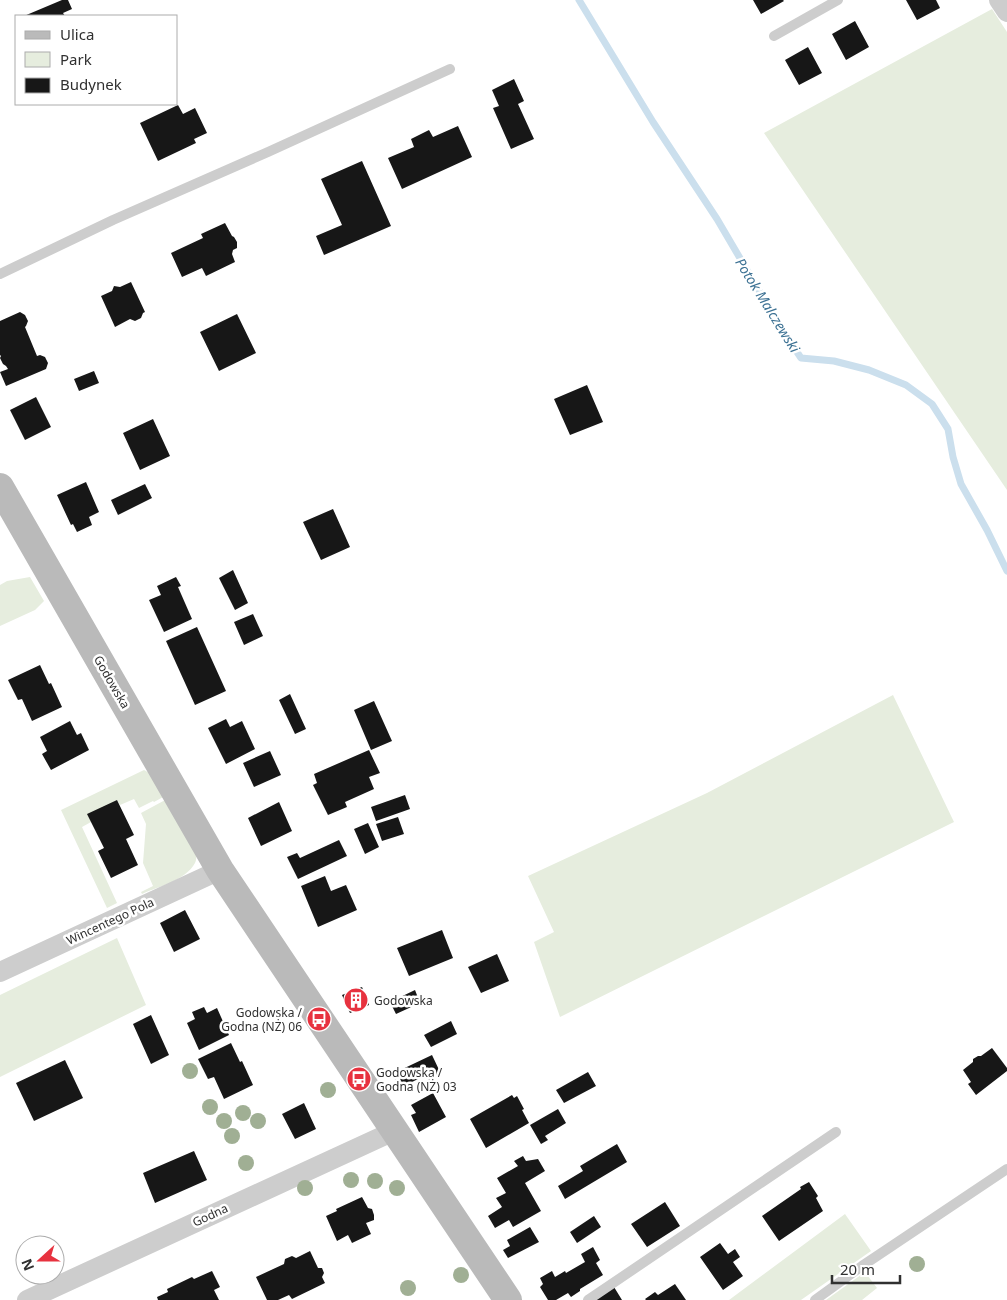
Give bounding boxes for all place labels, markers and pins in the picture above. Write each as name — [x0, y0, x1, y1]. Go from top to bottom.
building icon: Godowska — [343, 987, 369, 1013]
place label: Godowska — [374, 992, 433, 1009]
place label: Godowska / Godna (NŻ) 06 — [221, 1004, 303, 1035]
bus stop icon: Godowska / Godna (NŻ) 06 — [306, 1006, 332, 1032]
place label: Godowska / Godna (NŻ) 03 — [376, 1064, 457, 1095]
bus stop icon: Godowska / Godna (NŻ) 03 — [346, 1066, 372, 1092]

